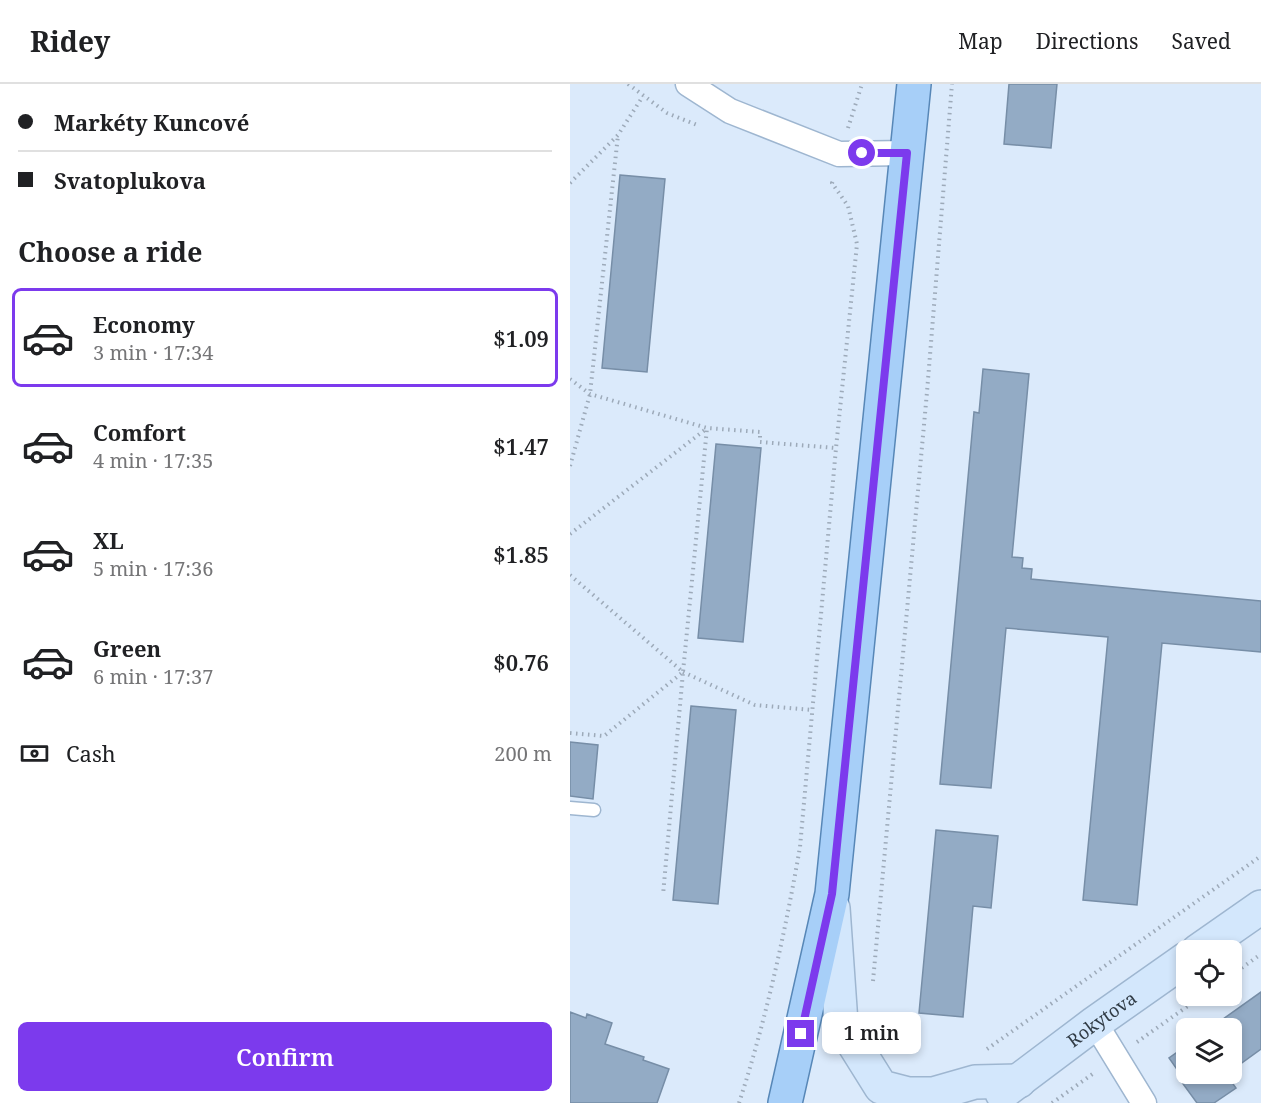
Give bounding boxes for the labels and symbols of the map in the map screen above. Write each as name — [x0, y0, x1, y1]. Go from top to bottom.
route start — [848, 139, 875, 166]
street label: Rokytova — [1062, 986, 1141, 1052]
callout: 1 min — [822, 1013, 921, 1055]
route end — [787, 1020, 814, 1047]

